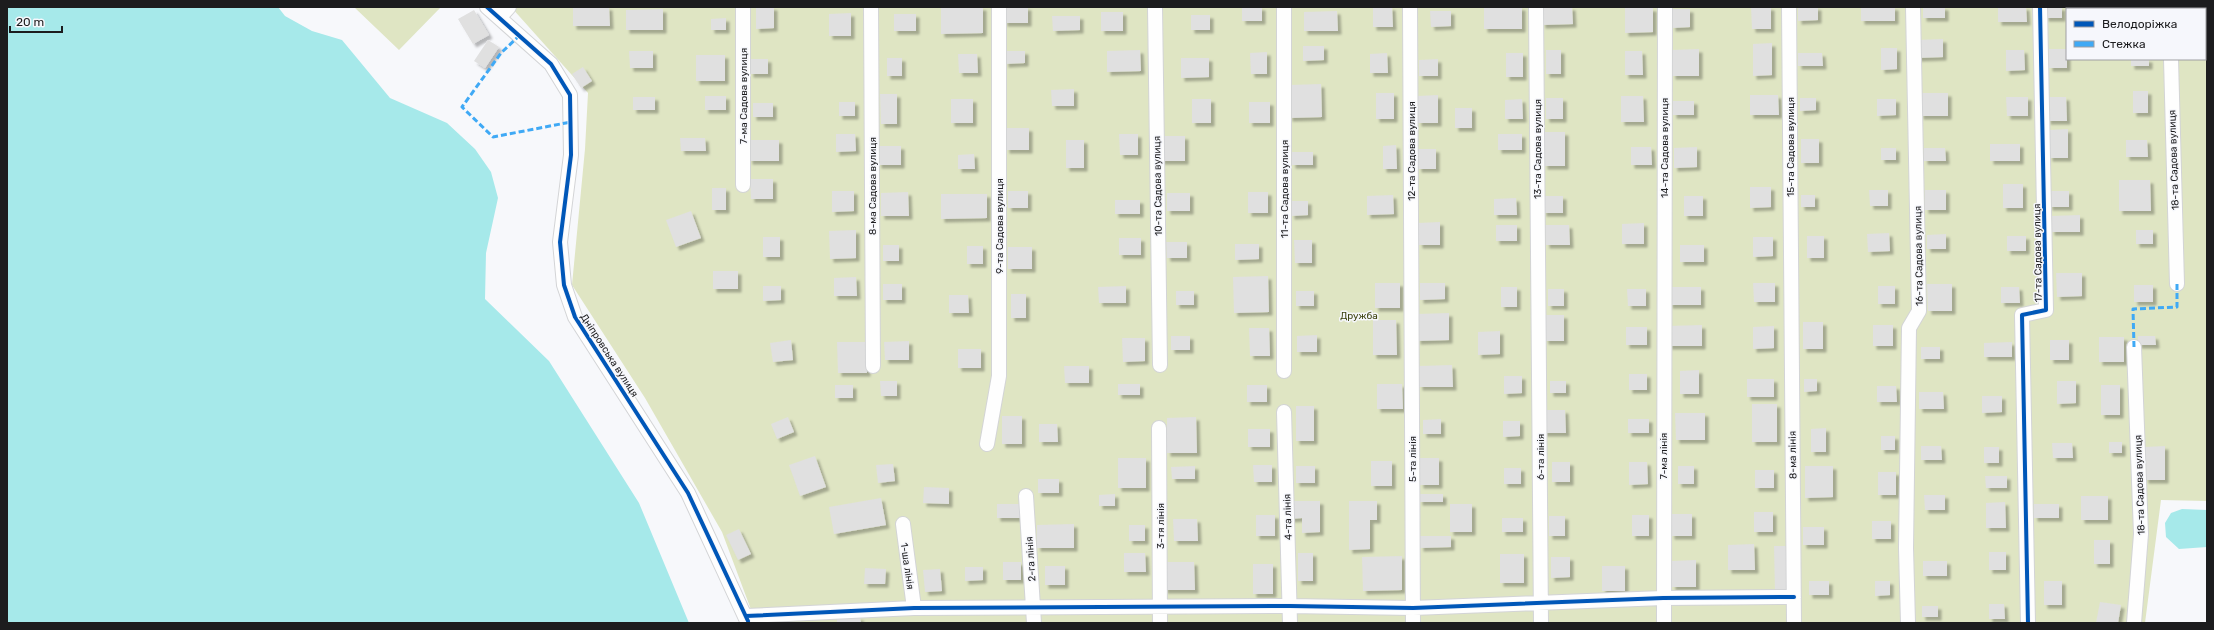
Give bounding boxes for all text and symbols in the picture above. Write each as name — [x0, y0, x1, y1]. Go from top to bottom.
scale bar — [10, 8, 62, 34]
legend — [2066, 8, 2206, 60]
text: 20 m — [16, 15, 44, 29]
text: Велодоріжка — [2102, 17, 2177, 31]
text: Стежка — [2102, 37, 2146, 51]
street label: 7-ма Садова вулиця — [738, 48, 750, 144]
street label: 15-та Садова вулиця — [1785, 97, 1797, 197]
street label: 14-та Садова вулиця — [1659, 98, 1671, 198]
street label: 13-та Садова вулиця — [1532, 99, 1544, 199]
street label: 12-та Садова вулиця — [1406, 101, 1418, 201]
street label: 18-та Садова вулиця — [2166, 110, 2182, 210]
street label: 10-та Садова вулиця — [1151, 136, 1165, 236]
street label: 8-ма Садова вулиця — [867, 137, 879, 235]
street label: 11-та Садова вулиця — [1279, 140, 1291, 238]
street label: 9-та Садова вулиця — [994, 178, 1006, 274]
street label: 17-та Садова вулиця — [2031, 203, 2045, 302]
street label: 16-та Садова вулиця — [1912, 206, 1926, 306]
park label: Дружба — [1340, 310, 1378, 322]
street label: Дніпровська вулиця — [578, 312, 641, 399]
street label: 8-ма лінія — [1787, 431, 1799, 479]
street label: 7-ма лінія — [1658, 433, 1670, 479]
street label: 6-та лінія — [1535, 434, 1547, 480]
street label: 18-та Садова вулиця — [2132, 435, 2148, 535]
street label: 5-та лінія — [1407, 436, 1419, 482]
street label: 4-та лінія — [1281, 494, 1295, 540]
street label: 3-тя лінія — [1155, 503, 1167, 549]
street label: 2-га лінія — [1023, 536, 1039, 582]
street label: 1-ша лінія — [898, 542, 916, 590]

